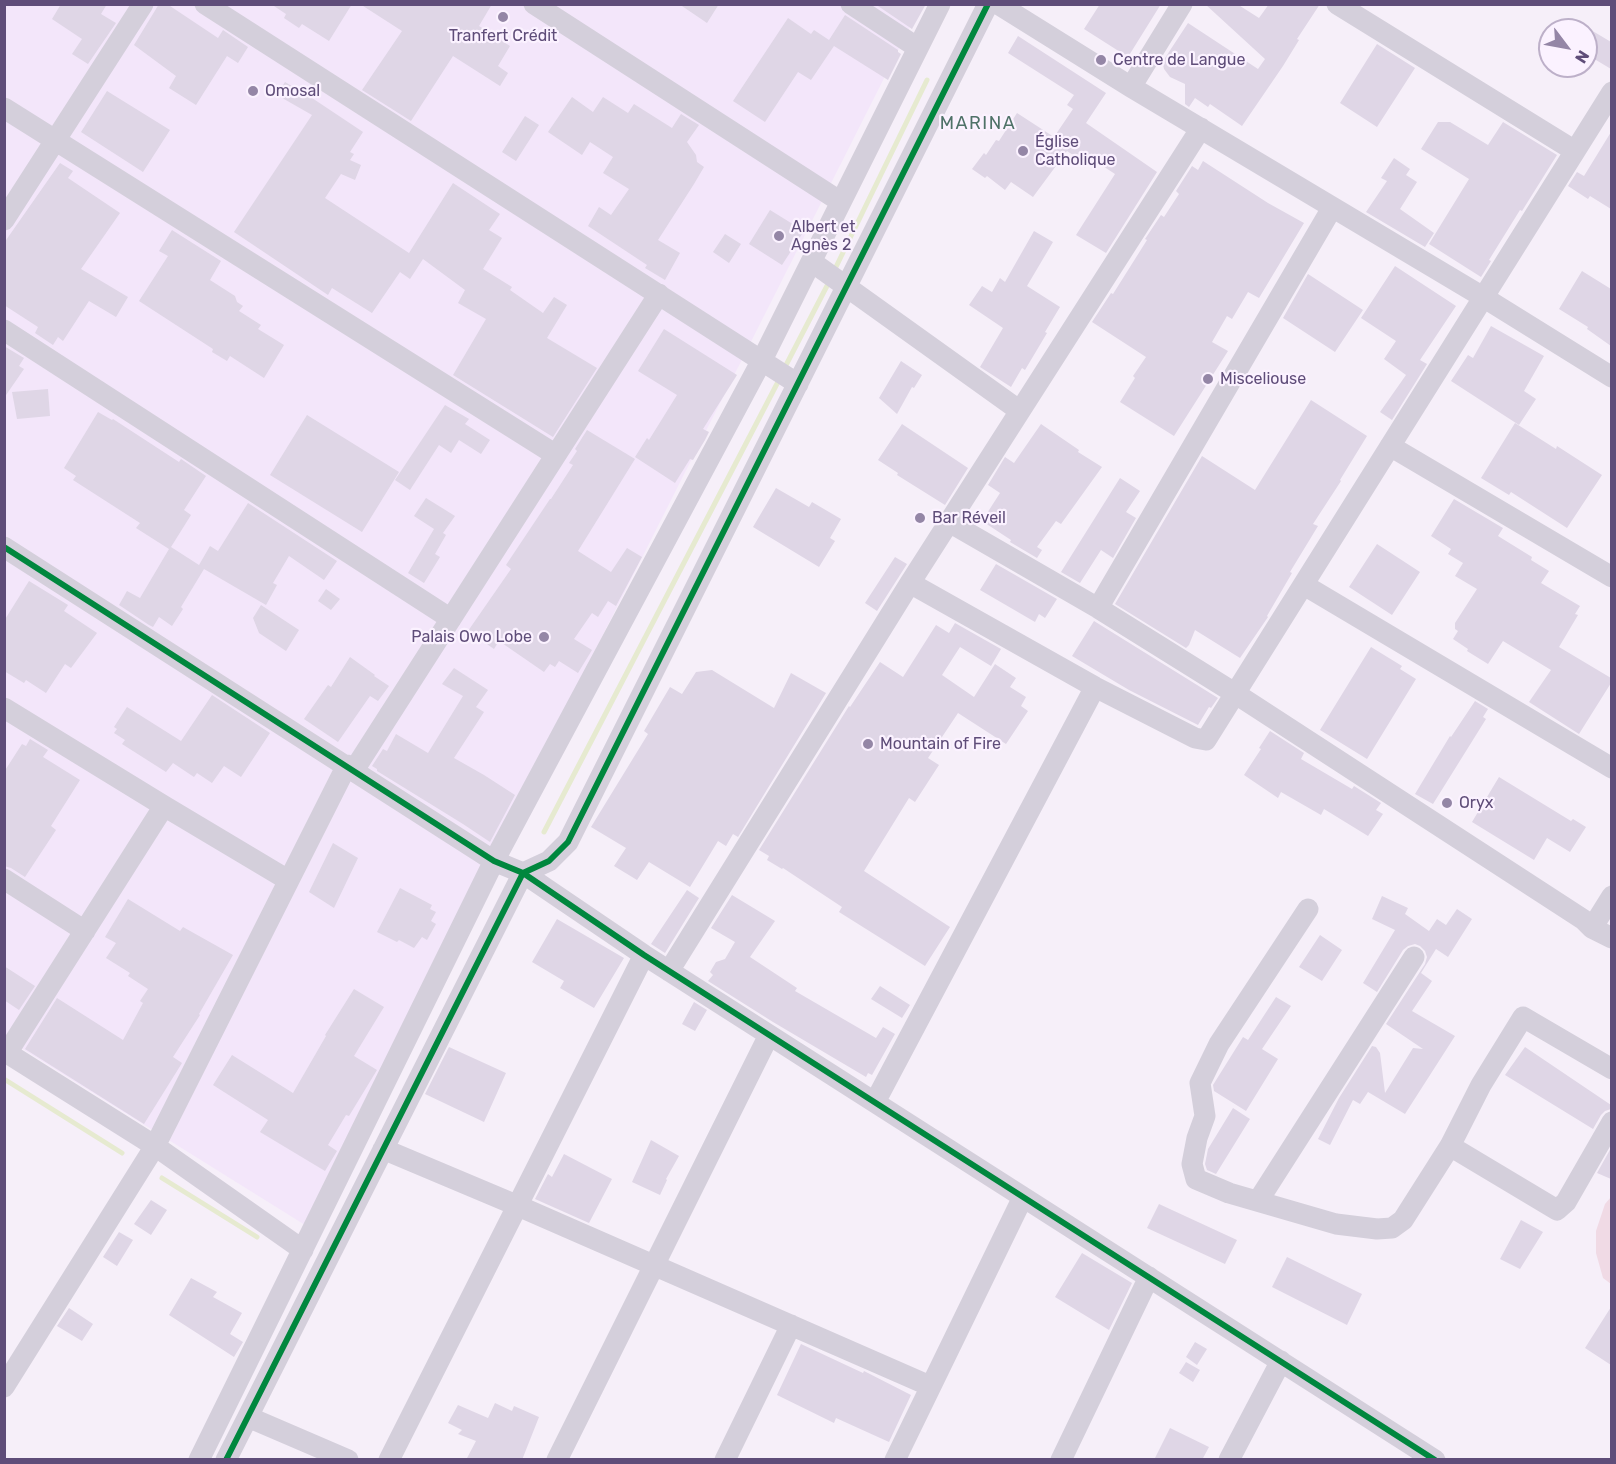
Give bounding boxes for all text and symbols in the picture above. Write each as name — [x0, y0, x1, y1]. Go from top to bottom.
marker: Tranfert Crédit — [496, 10, 510, 24]
north arrow — [1538, 18, 1598, 78]
place label: Tranfert Crédit — [449, 26, 557, 46]
text: N — [1571, 47, 1593, 67]
place label: Centre de Langue — [1113, 50, 1245, 70]
marker: Centre de Langue — [1094, 53, 1108, 67]
place label: Omosal — [265, 81, 320, 101]
marker: Omosal — [246, 84, 260, 98]
district label: MARINA — [940, 113, 1016, 135]
place label: Église Catholique — [1035, 132, 1115, 170]
marker: Église Catholique — [1016, 144, 1030, 158]
place label: Albert et Agnès 2 — [791, 217, 856, 255]
marker: Albert et Agnès 2 — [772, 229, 786, 243]
place label: Misceliouse — [1220, 369, 1306, 389]
marker: Misceliouse — [1201, 372, 1215, 386]
place label: Bar Réveil — [932, 508, 1006, 528]
marker: Bar Réveil — [913, 511, 927, 525]
place label: Palais Owo Lobe — [411, 627, 532, 647]
marker: Palais Owo Lobe — [537, 630, 551, 644]
place label: Mountain of Fire — [880, 734, 1001, 754]
marker: Mountain of Fire — [861, 737, 875, 751]
place label: Oryx — [1459, 793, 1493, 813]
marker: Oryx — [1440, 796, 1454, 810]

